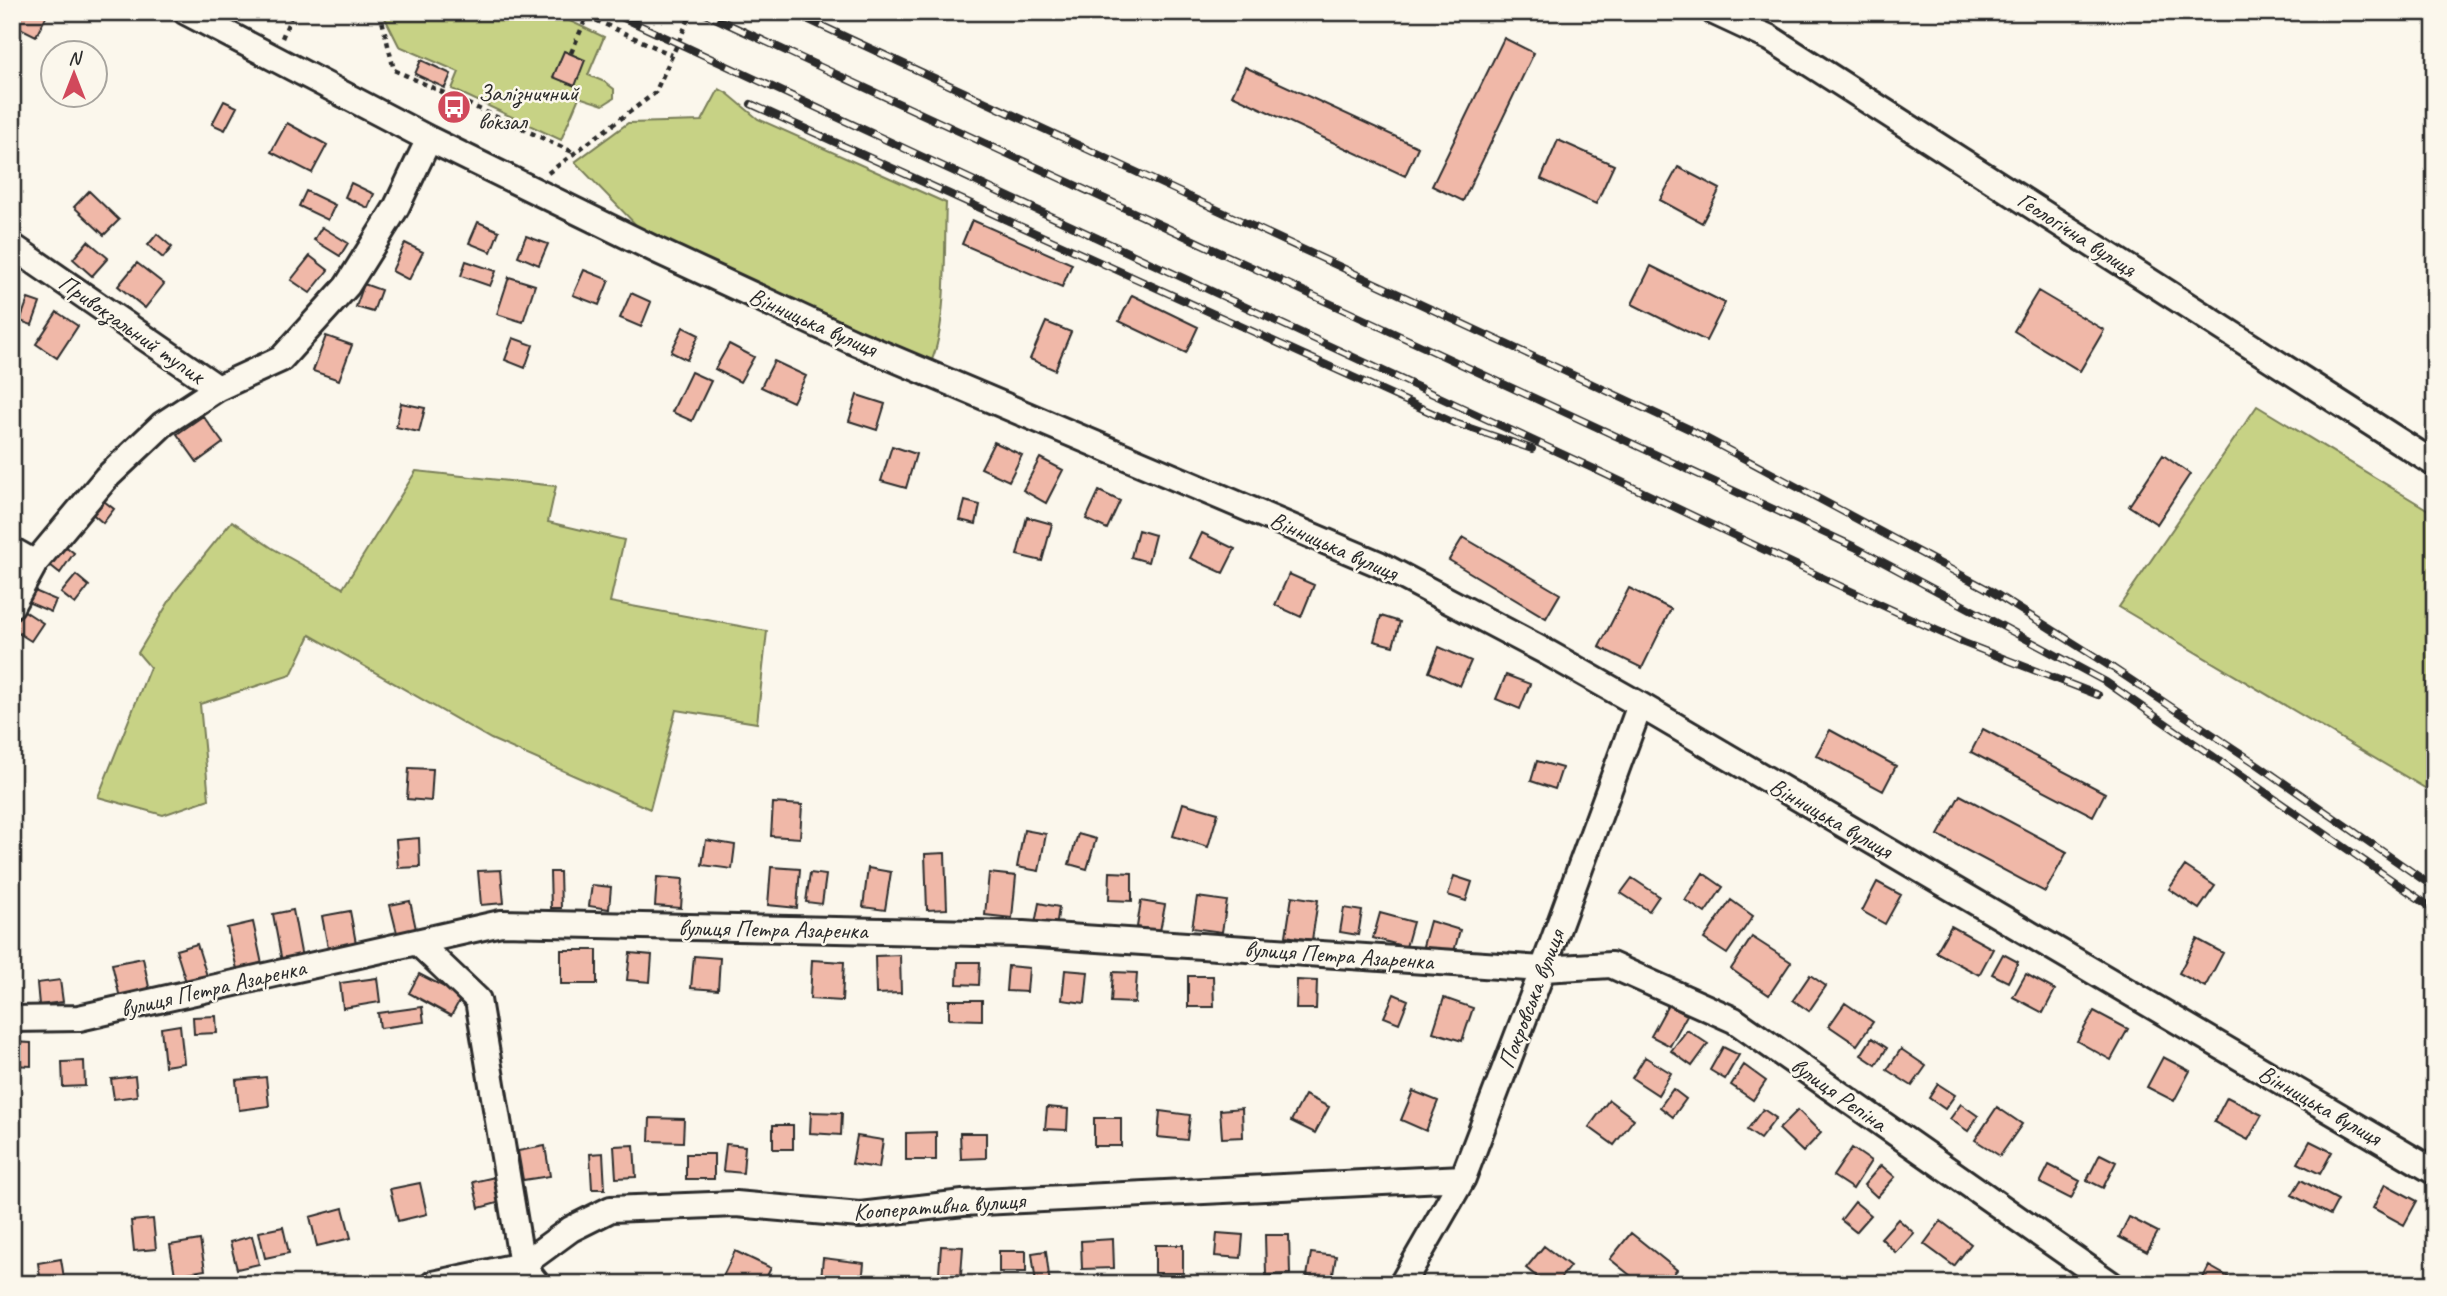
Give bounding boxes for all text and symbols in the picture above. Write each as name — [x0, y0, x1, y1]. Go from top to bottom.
north arrow — [38, 38, 108, 108]
text: N — [68, 46, 83, 70]
place label: Залізничний вокзал — [478, 78, 581, 136]
bus stop icon: Залізничний вокзал — [435, 88, 473, 126]
street label: Геологічна вулиця — [2012, 184, 2143, 284]
street label: Привокзальний тупик — [53, 267, 213, 393]
street label: Вінницька вулиця — [745, 281, 883, 364]
street label: Вінницька вулиця — [1266, 505, 1404, 588]
street label: Вінницька вулиця — [1764, 771, 1899, 866]
street label: вулиця Петра Азаренка — [678, 912, 869, 946]
street label: Покровська вулиця — [1491, 924, 1572, 1073]
street label: вулиця Петра Азаренка — [1244, 933, 1436, 977]
street label: вулиця Петра Азаренка — [117, 952, 310, 1024]
street label: вулиця Рєпіна — [1785, 1050, 1894, 1139]
street label: Вінницька вулиця — [2253, 1058, 2388, 1153]
street label: Кооперативна вулиця — [852, 1185, 1028, 1227]

